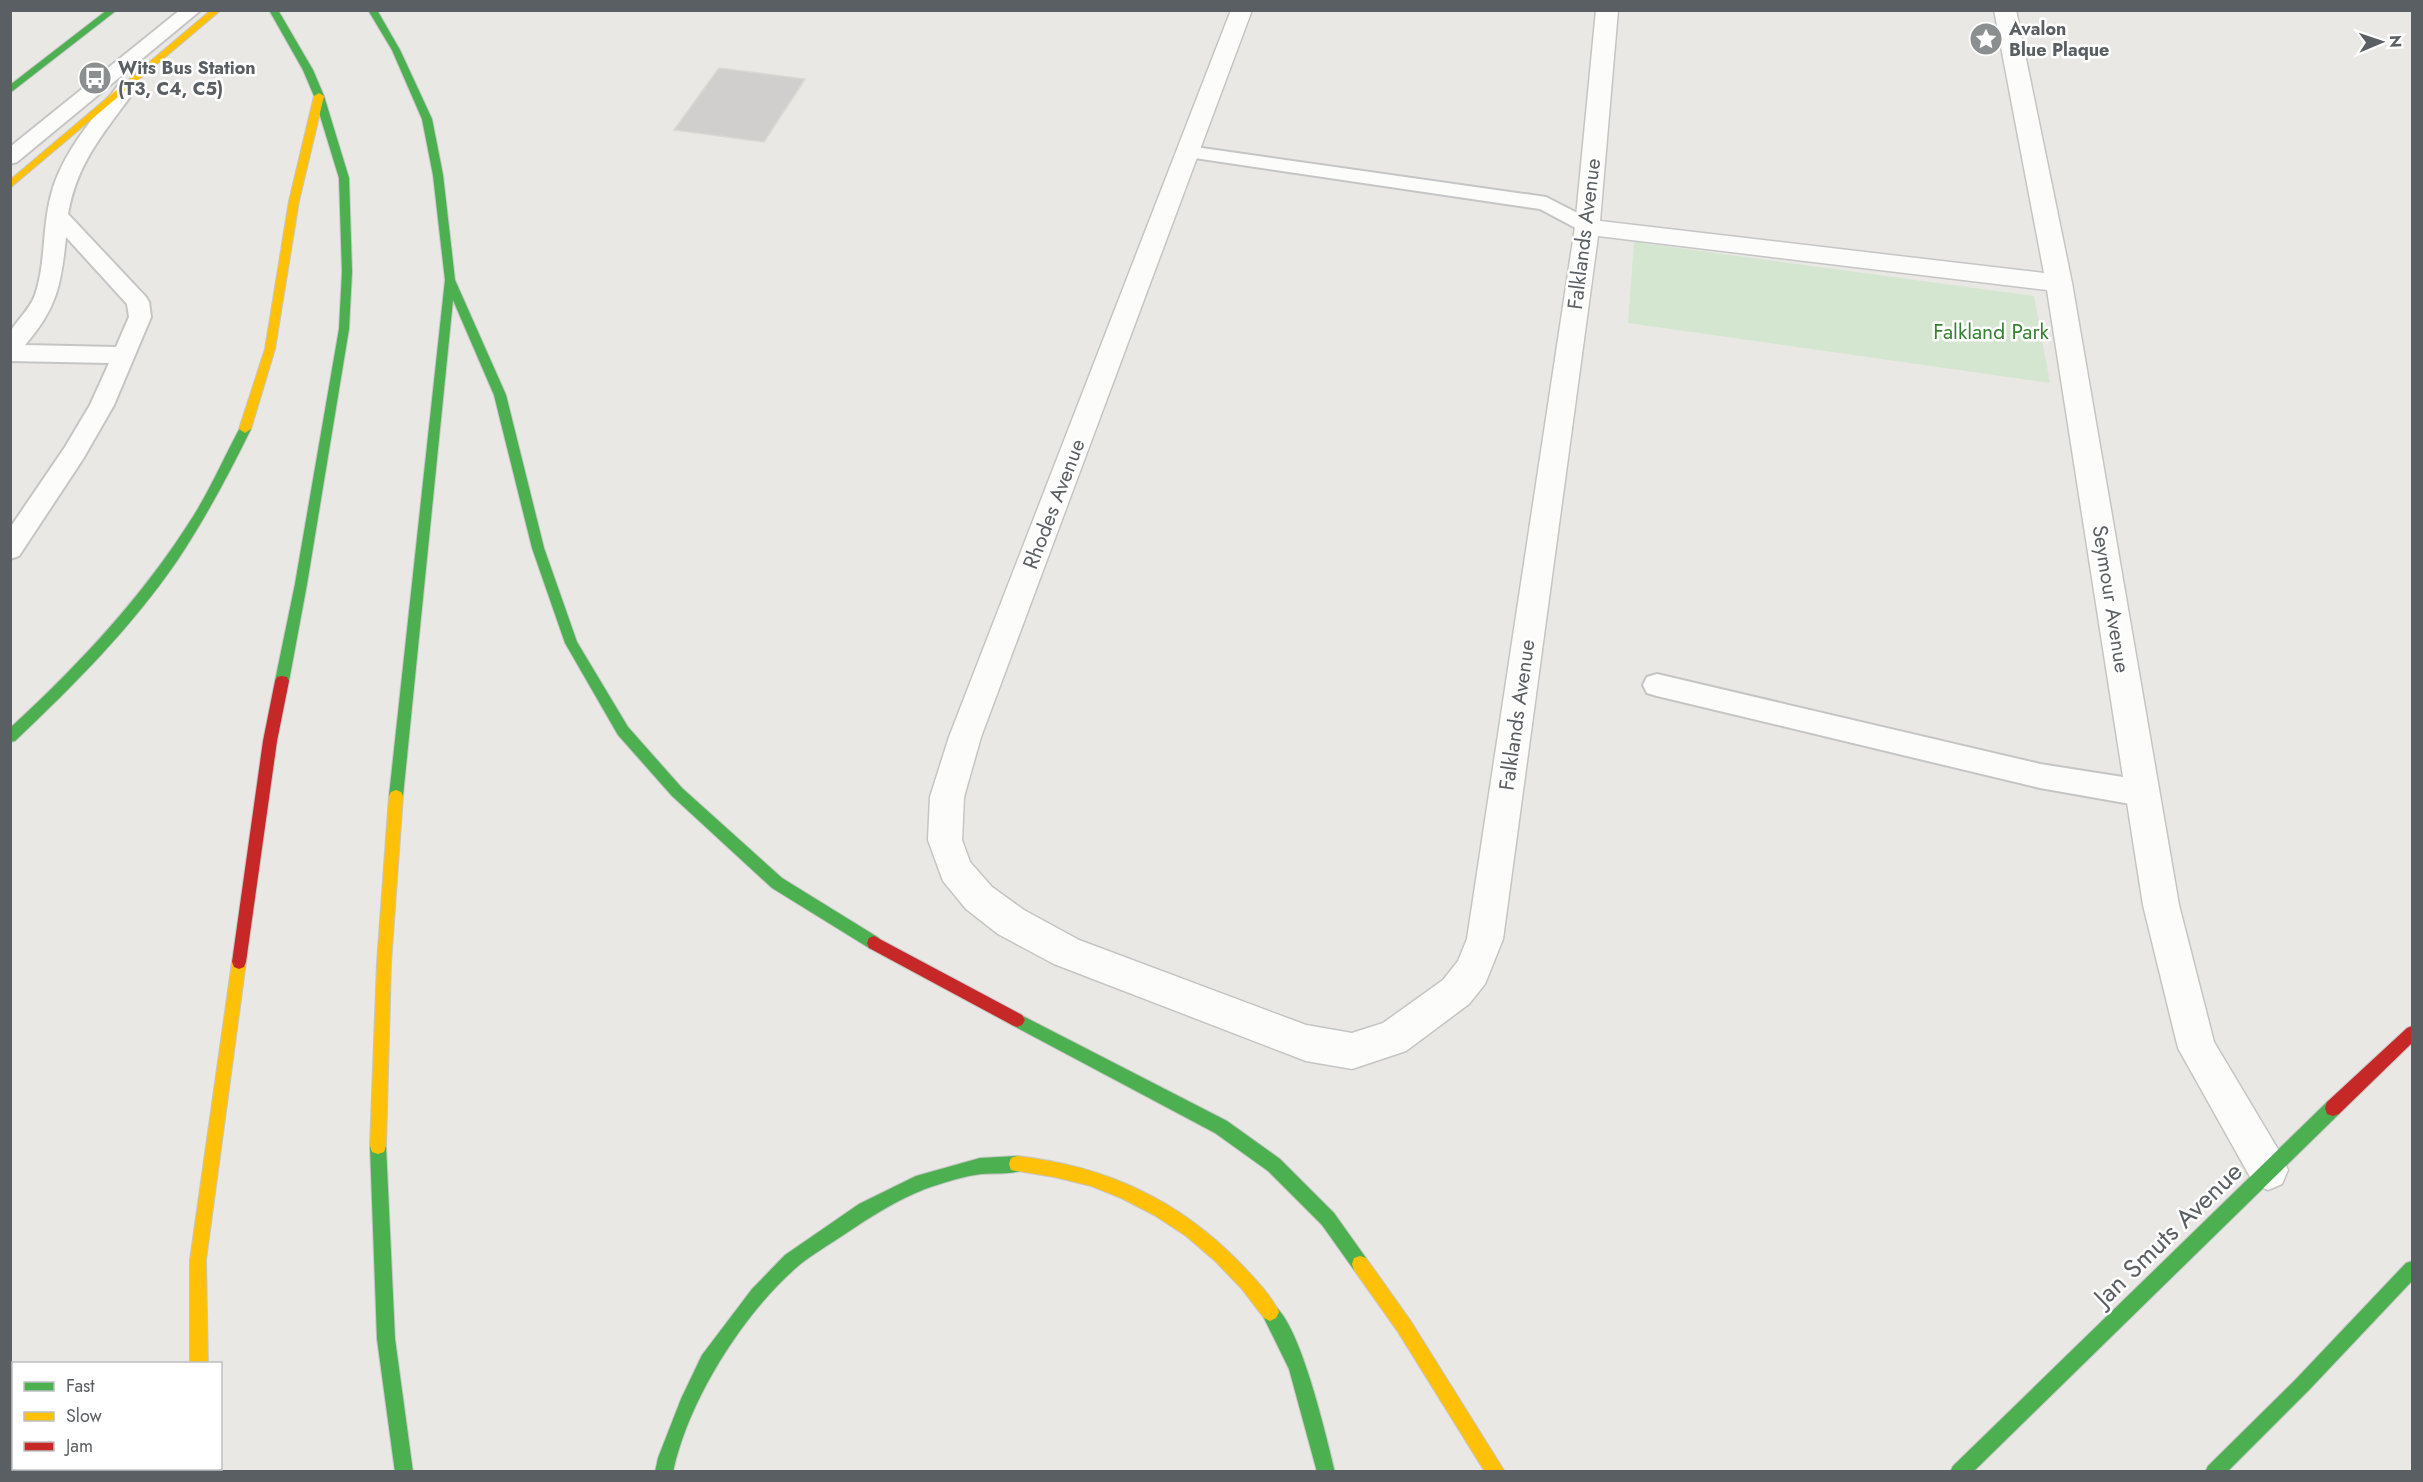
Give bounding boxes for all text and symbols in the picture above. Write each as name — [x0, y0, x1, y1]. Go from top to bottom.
north arrow — [2351, 12, 2411, 72]
place label: Avalon Blue Plaque — [2008, 16, 2109, 63]
place icon: Avalon Blue Plaque — [1968, 21, 2004, 57]
text: N — [2384, 35, 2407, 48]
place label: Wits Bus Station (T3, C4, C5) — [118, 55, 256, 102]
bus stop icon: Wits Bus Station (T3, C4, C5) — [77, 60, 113, 96]
street label: Falklands Avenue — [1560, 156, 1608, 311]
park label: Falkland Park — [1933, 317, 2050, 347]
street label: Rhodes Avenue — [1015, 434, 1093, 573]
street label: Seymour Avenue — [2085, 523, 2138, 675]
street label: Falklands Avenue — [1492, 637, 1542, 792]
street label: Jan Smuts Avenue — [2083, 1153, 2251, 1317]
legend — [12, 1362, 222, 1470]
text: Fast — [66, 1373, 95, 1399]
text: Slow — [66, 1403, 103, 1429]
text: Jam — [64, 1433, 93, 1459]

